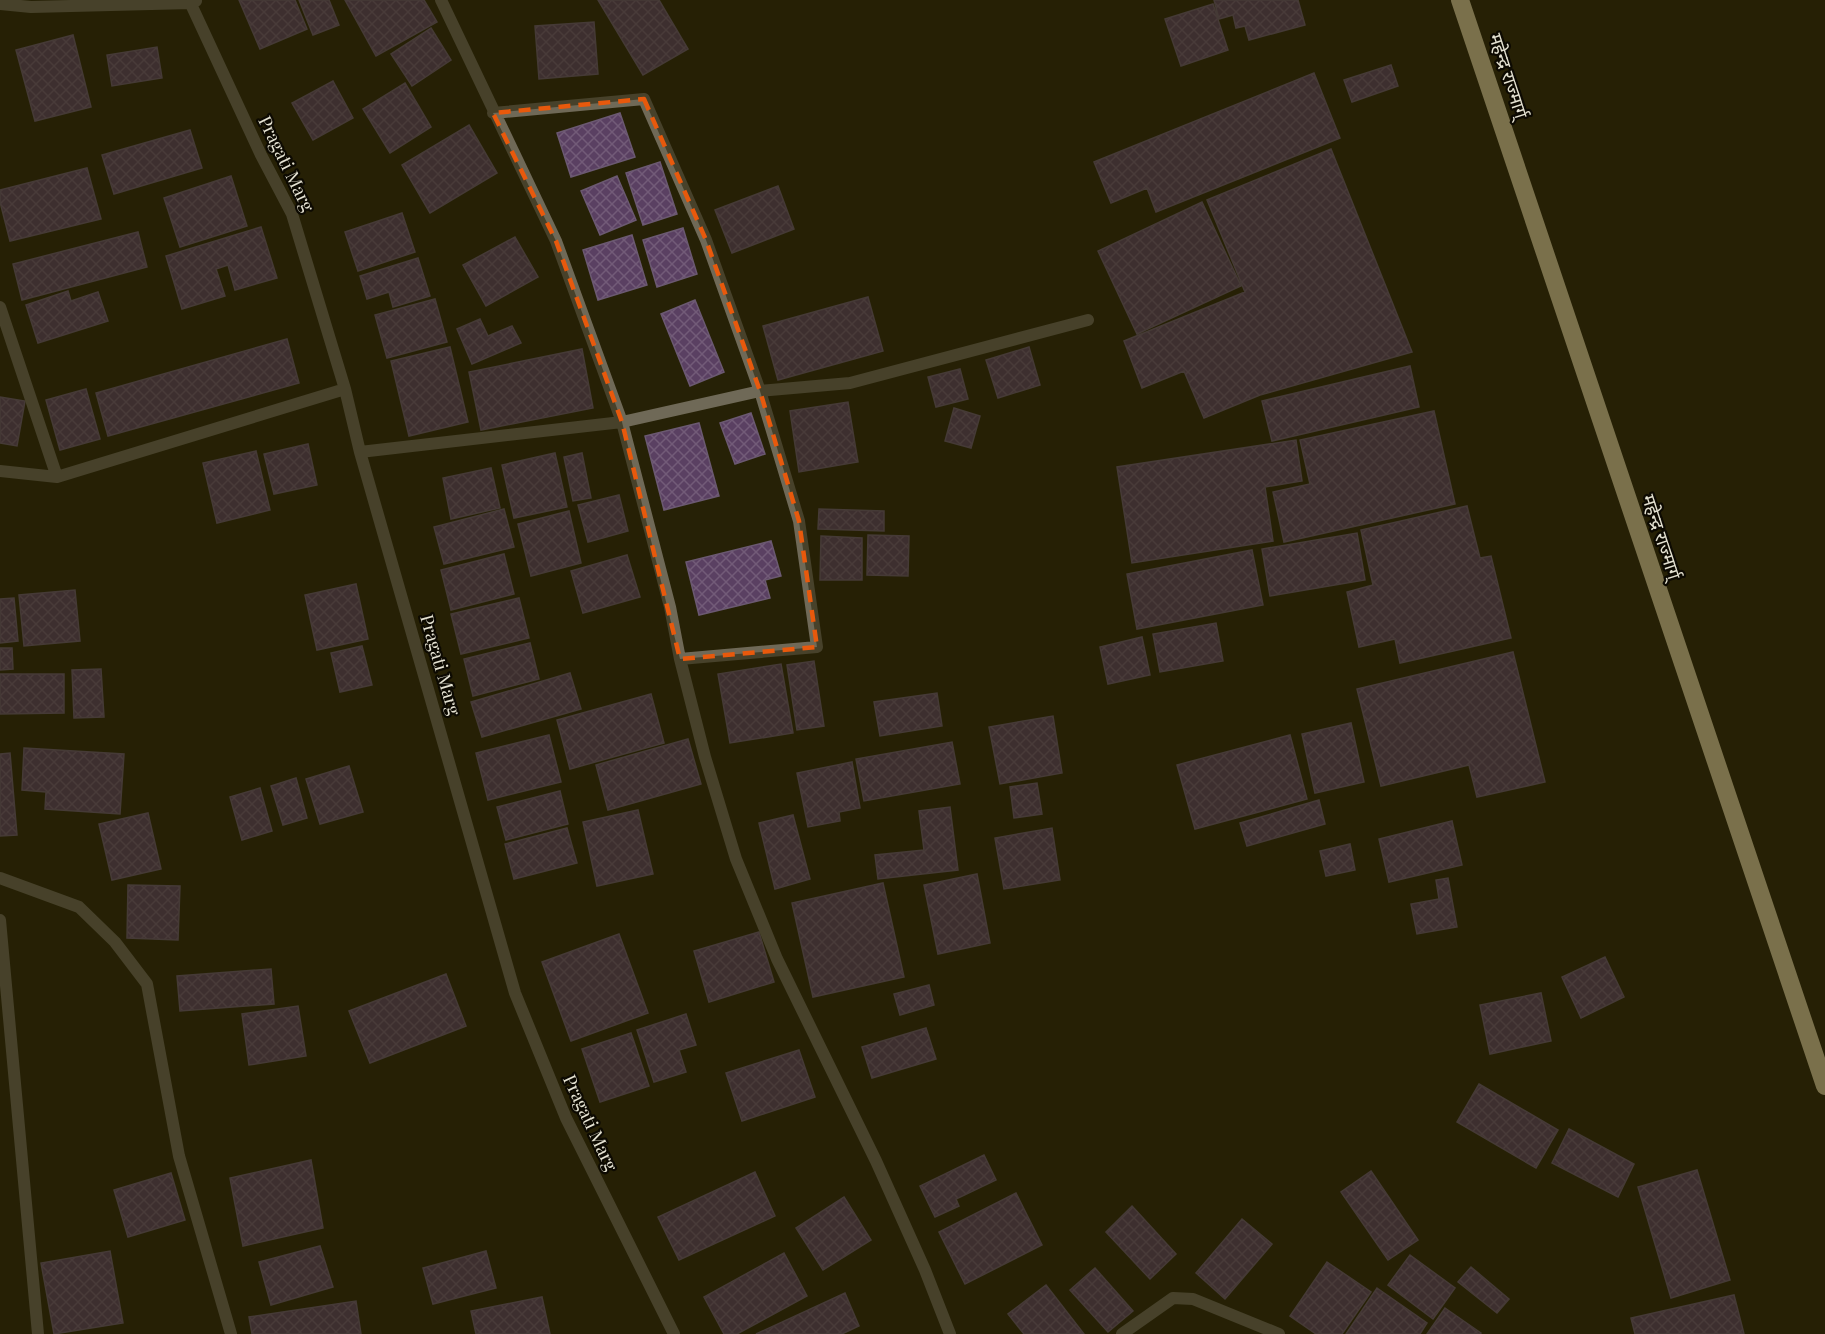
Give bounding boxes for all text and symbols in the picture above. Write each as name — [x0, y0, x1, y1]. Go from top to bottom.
street label: महेन्द्र राज्मार्ग् — [1484, 30, 1535, 124]
street label: Pragati Marg — [253, 112, 321, 216]
street label: महेन्द्र राज्मार्ग् — [1637, 491, 1688, 585]
street label: Pragati Marg — [415, 611, 467, 718]
street label: Pragati Marg — [558, 1070, 624, 1175]

